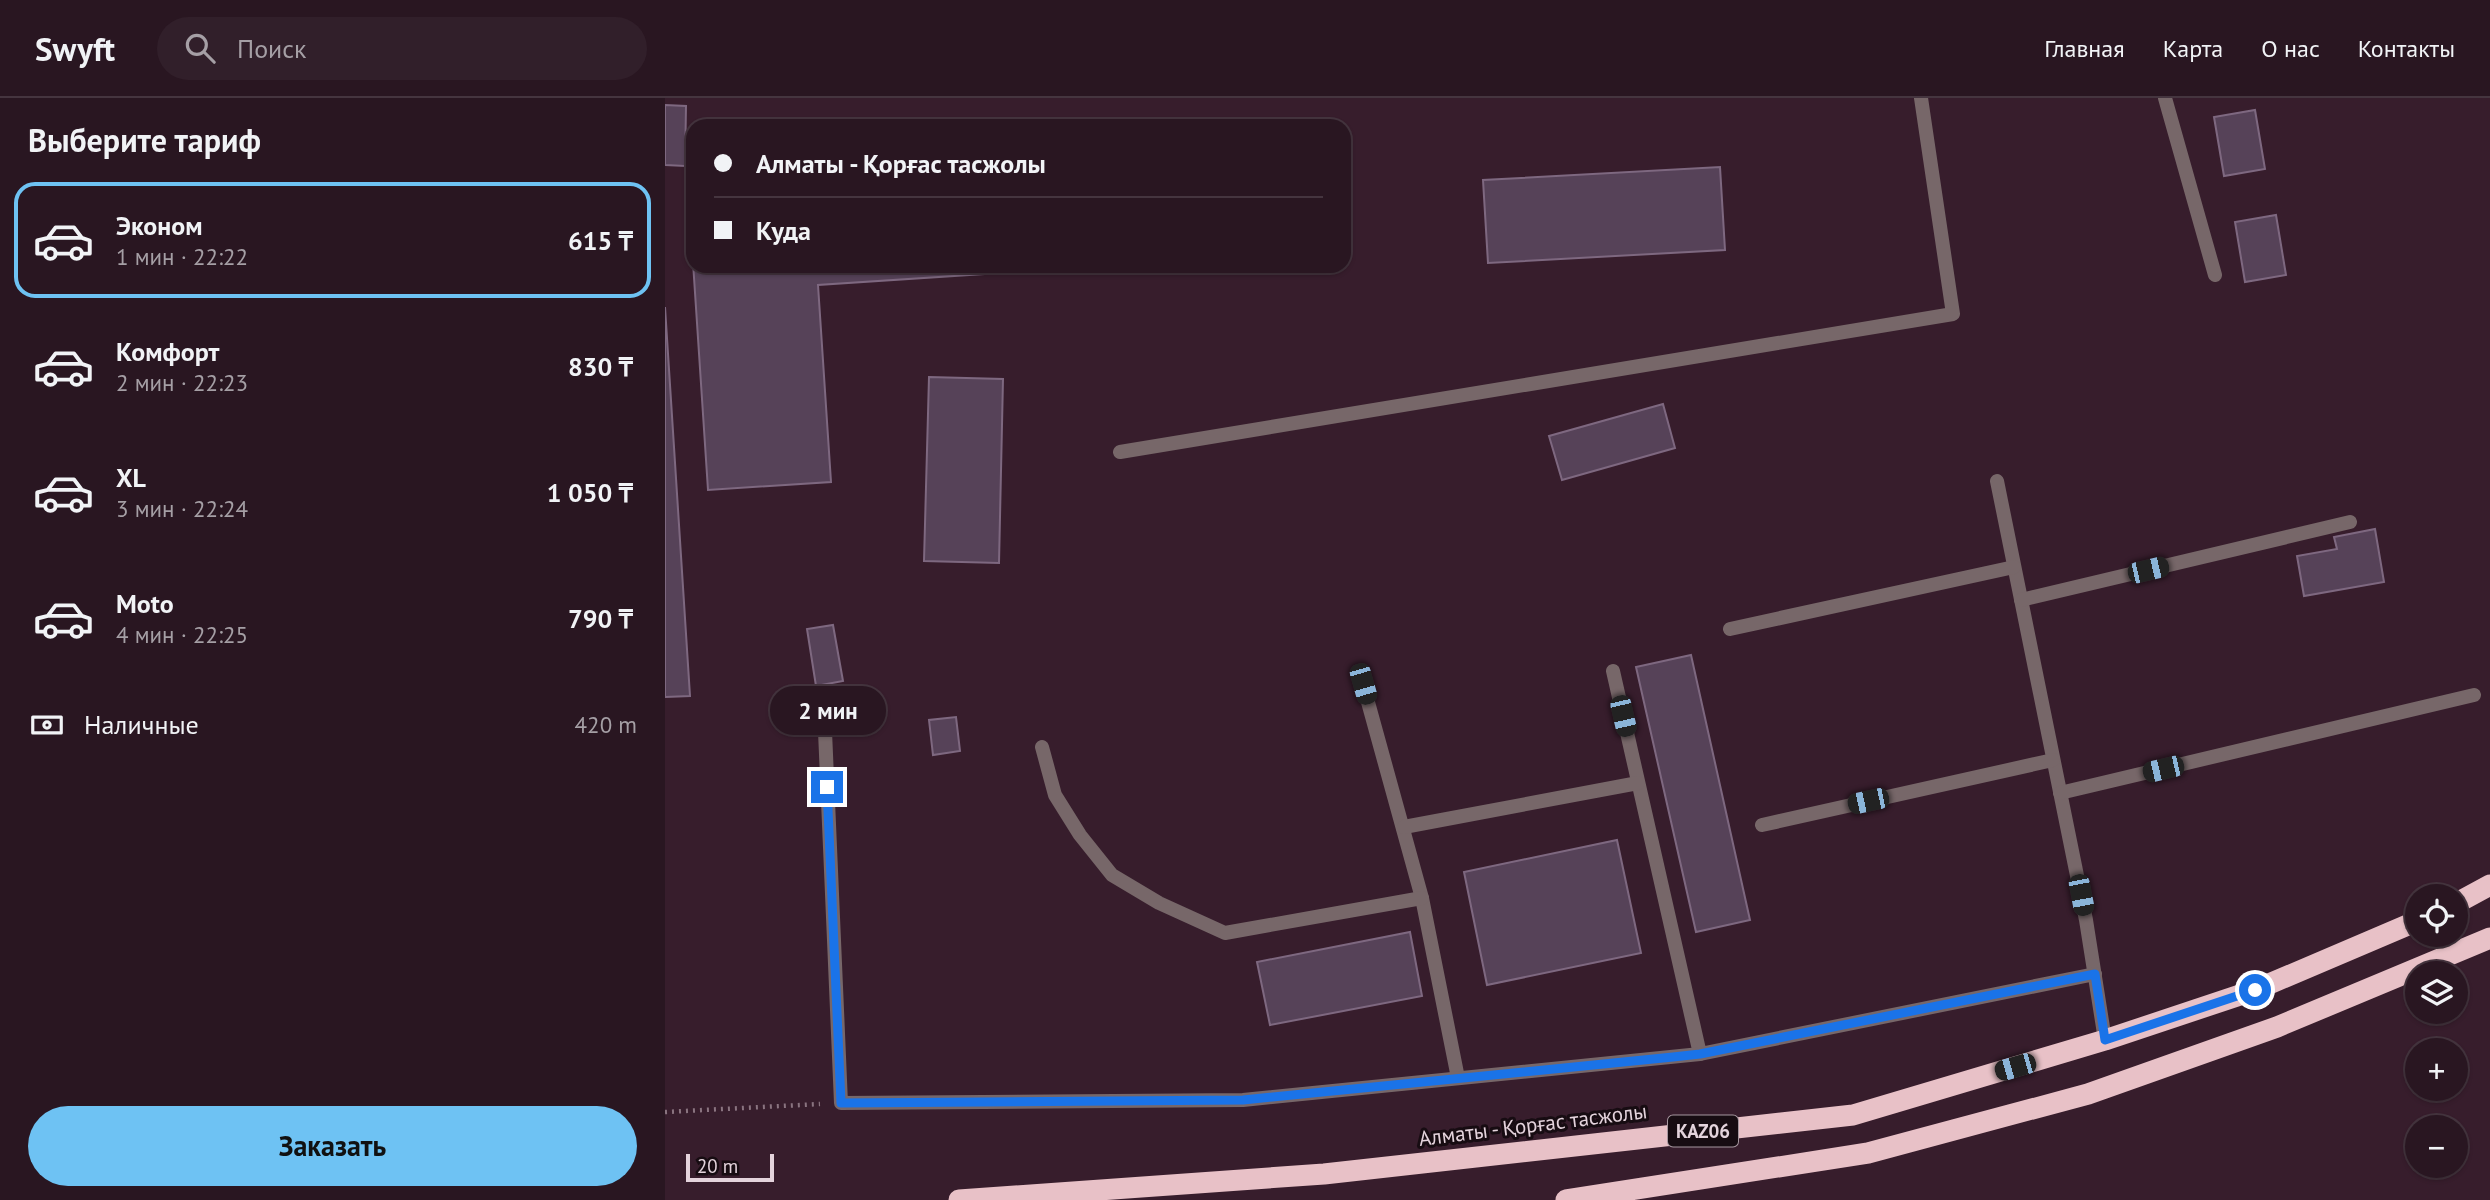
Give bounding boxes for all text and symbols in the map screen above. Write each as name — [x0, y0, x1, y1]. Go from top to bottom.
search box — [157, 17, 647, 80]
text: Swyft — [35, 27, 115, 70]
icon: search — [181, 29, 219, 67]
text: Поиск — [237, 32, 306, 65]
text: Главная — [2044, 33, 2125, 64]
text: Карта — [2163, 33, 2223, 64]
text: О нас — [2261, 33, 2320, 64]
text: Контакты — [2358, 33, 2455, 64]
text: Выберите тариф — [28, 119, 261, 161]
text: Алматы - Қорғас тасжолы — [756, 147, 1046, 180]
icon: car — [32, 209, 95, 272]
text: Эконом — [116, 209, 203, 242]
text: Куда — [756, 214, 811, 247]
text: 615 ₸ — [568, 224, 633, 257]
text: 1 мин · 22:22 — [116, 242, 248, 271]
icon: car — [32, 335, 95, 398]
text: Комфорт — [116, 335, 219, 368]
text: 830 ₸ — [568, 350, 633, 383]
text: 2 мин · 22:23 — [116, 368, 248, 397]
icon: car — [32, 461, 95, 524]
text: XL — [116, 461, 146, 494]
text: 1 050 ₸ — [547, 476, 633, 509]
text: 3 мин · 22:24 — [116, 494, 248, 523]
car — [2126, 555, 2171, 585]
icon: car — [32, 587, 95, 650]
text: Moto — [116, 587, 174, 620]
text: 790 ₸ — [568, 602, 633, 635]
text: 4 мин · 22:25 — [116, 620, 248, 649]
car — [1348, 661, 1379, 707]
callout: 2 мин — [769, 686, 885, 734]
car — [1609, 693, 1638, 739]
text: 2 мин — [798, 696, 858, 725]
icon: cash — [28, 706, 66, 744]
text: Наличные — [84, 708, 199, 741]
text: 420 m — [575, 710, 637, 739]
car — [2141, 754, 2186, 784]
route end — [811, 771, 843, 803]
car — [1846, 786, 1891, 816]
car — [2067, 872, 2096, 918]
map controls — [2405, 884, 2468, 1178]
button: locate — [2405, 884, 2468, 947]
button: layers — [2405, 961, 2468, 1024]
route start — [2239, 974, 2271, 1006]
button: + — [2405, 1038, 2468, 1101]
car — [1992, 1051, 2039, 1083]
street label: Алматы - Қорғас тасжолы — [1417, 1097, 1649, 1152]
button: Заказать — [28, 1106, 637, 1186]
button: − — [2405, 1115, 2468, 1178]
road number: KAZ06 — [1668, 1116, 1738, 1147]
scale bar — [686, 1151, 773, 1183]
text: 20 m — [697, 1154, 738, 1178]

